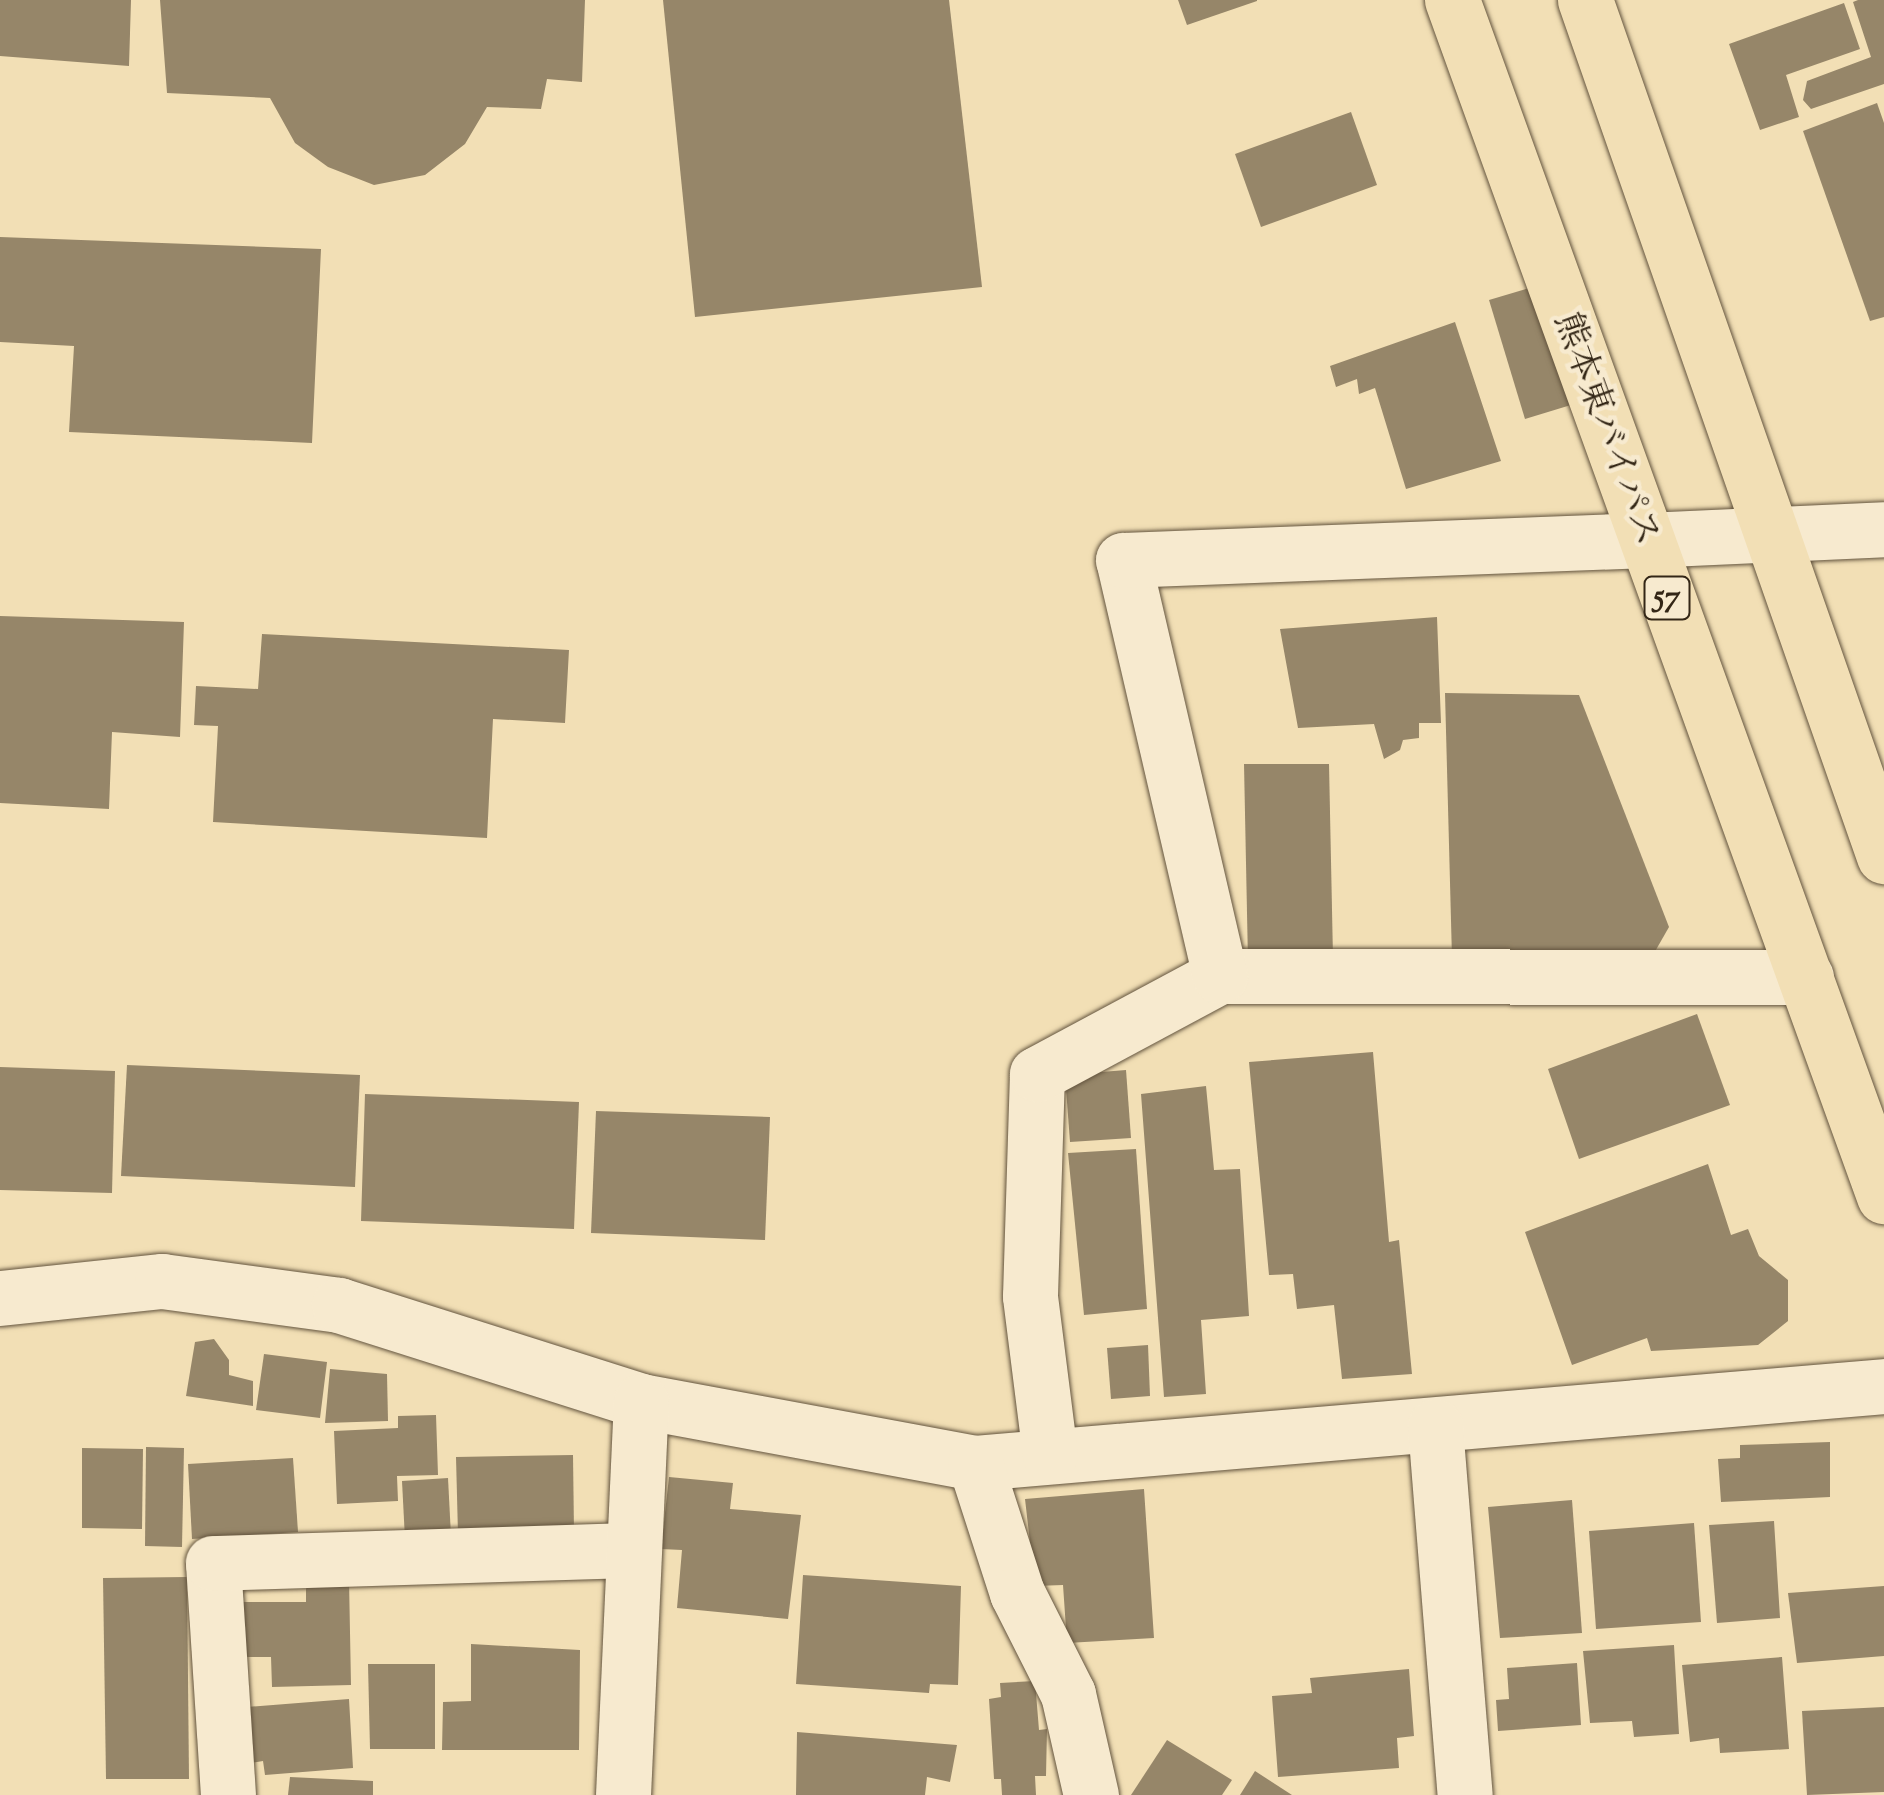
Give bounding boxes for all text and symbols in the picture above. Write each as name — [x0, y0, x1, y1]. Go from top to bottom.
street label: 熊本東バイパス — [1543, 308, 1667, 552]
road number: 57 — [1642, 571, 1692, 625]

